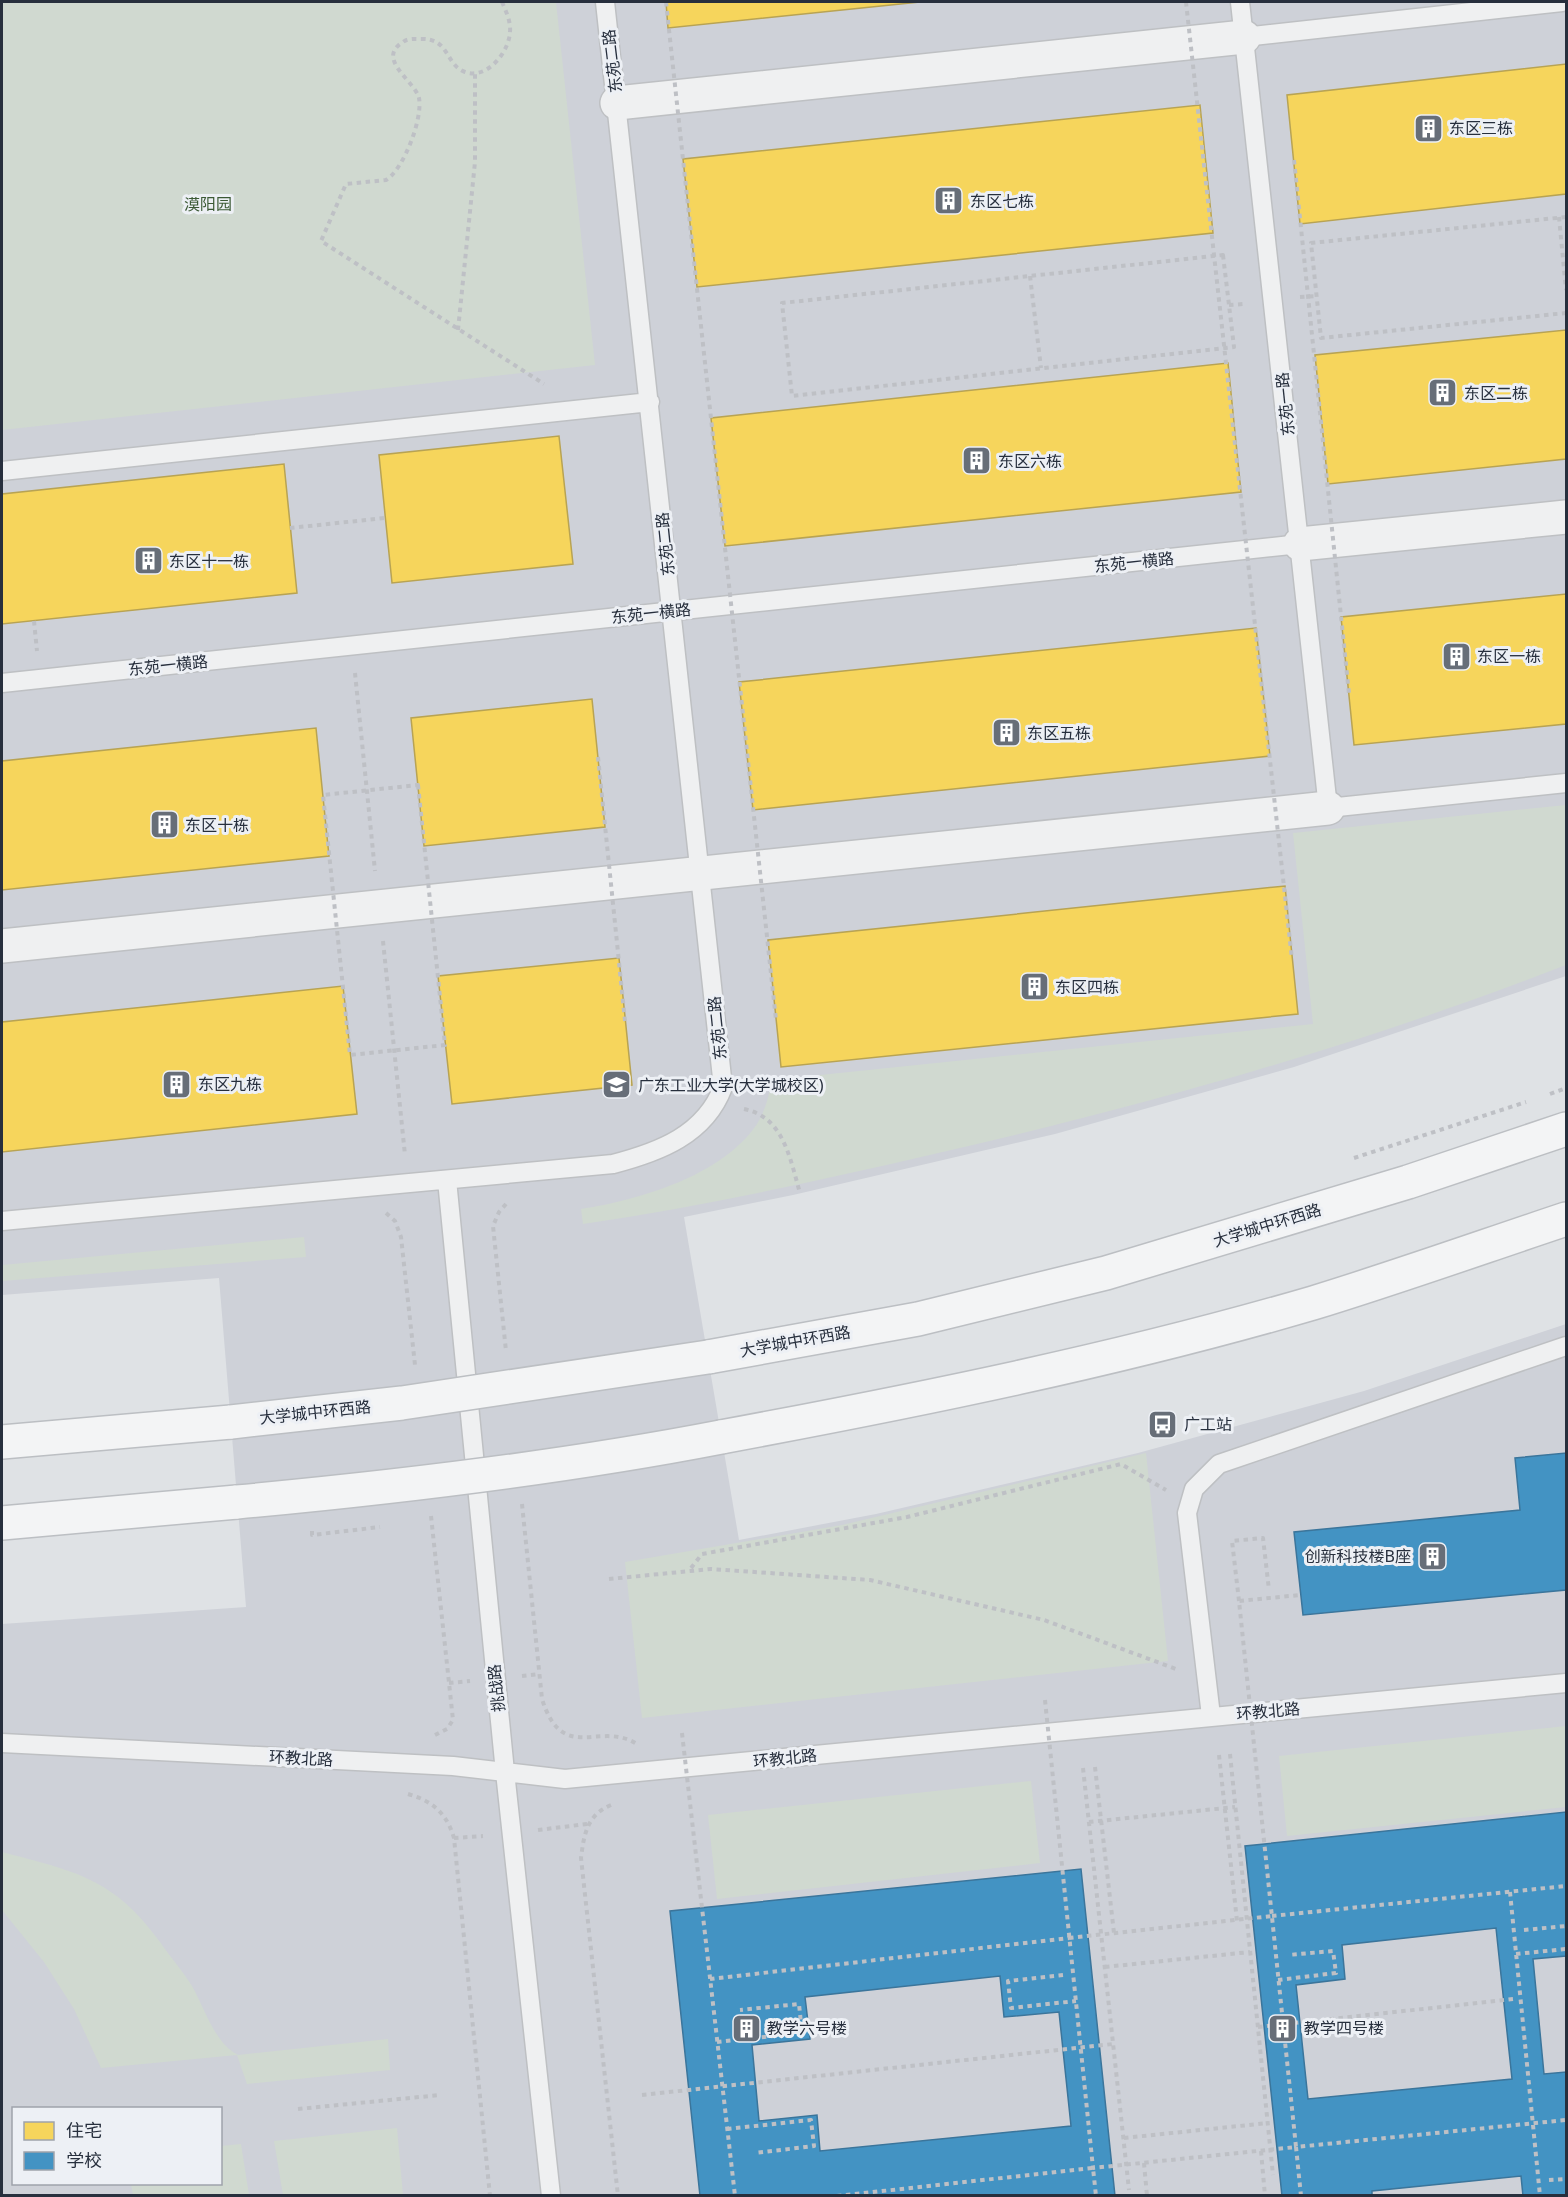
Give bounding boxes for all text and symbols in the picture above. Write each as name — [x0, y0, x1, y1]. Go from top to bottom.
street label: 东苑二路 — [597, 28, 627, 94]
building icon: 东区三栋 — [1412, 112, 1444, 144]
place label: 东区三栋 — [1449, 117, 1513, 139]
building icon: 东区七栋 — [933, 185, 965, 217]
place label: 东区七栋 — [970, 190, 1034, 212]
park label: 漠阳园 — [184, 193, 232, 215]
street label: 东苑一路 — [1271, 371, 1299, 437]
building icon: 东区二栋 — [1427, 377, 1459, 409]
place label: 东区二栋 — [1464, 382, 1528, 404]
building icon: 东区六栋 — [961, 445, 993, 477]
place label: 东区六栋 — [998, 450, 1062, 472]
street label: 东苑二路 — [651, 511, 679, 577]
building icon: 东区十一栋 — [132, 545, 164, 577]
street label: 东苑一横路 — [1093, 547, 1175, 577]
place label: 东区十一栋 — [169, 550, 249, 572]
street label: 东苑一横路 — [610, 598, 692, 628]
building icon: 东区一栋 — [1440, 640, 1472, 672]
place label: 东区一栋 — [1477, 645, 1541, 667]
street label: 东苑一横路 — [127, 650, 209, 680]
building icon: 东区五栋 — [990, 717, 1022, 749]
place label: 东区五栋 — [1027, 722, 1091, 744]
building icon: 东区十栋 — [148, 809, 180, 841]
place label: 东区十栋 — [185, 814, 249, 836]
building icon: 东区四栋 — [1018, 971, 1050, 1003]
place label: 东区四栋 — [1055, 976, 1119, 998]
street label: 东苑二路 — [703, 995, 731, 1061]
building icon: 东区九栋 — [161, 1068, 193, 1100]
school or university icon: 广东工业大学(大学城校区) — [601, 1069, 633, 1101]
place label: 东区九栋 — [198, 1073, 262, 1095]
place label: 广东工业大学(大学城校区) — [638, 1074, 824, 1096]
street label: 大学城中环西路 — [1210, 1198, 1324, 1252]
street label: 大学城中环西路 — [738, 1320, 852, 1362]
street label: 大学城中环西路 — [258, 1395, 372, 1429]
bus stop icon: 广工站 — [1147, 1408, 1179, 1440]
place label: 广工站 — [1184, 1413, 1232, 1435]
building icon: 创新科技楼B座 — [1416, 1540, 1448, 1572]
place label: 创新科技楼B座 — [1305, 1545, 1411, 1567]
street label: 挑战路 — [483, 1663, 509, 1713]
street label: 环教北路 — [1235, 1697, 1301, 1725]
street label: 环教北路 — [752, 1744, 818, 1772]
street label: 环教北路 — [268, 1745, 334, 1771]
building icon: 教学六号楼 — [730, 2012, 762, 2044]
building icon: 教学四号楼 — [1267, 2012, 1299, 2044]
place label: 教学六号楼 — [767, 2017, 847, 2039]
place label: 教学四号楼 — [1304, 2017, 1384, 2039]
legend — [12, 2107, 222, 2185]
text: 住宅 — [66, 2118, 102, 2142]
text: 学校 — [66, 2148, 102, 2172]

